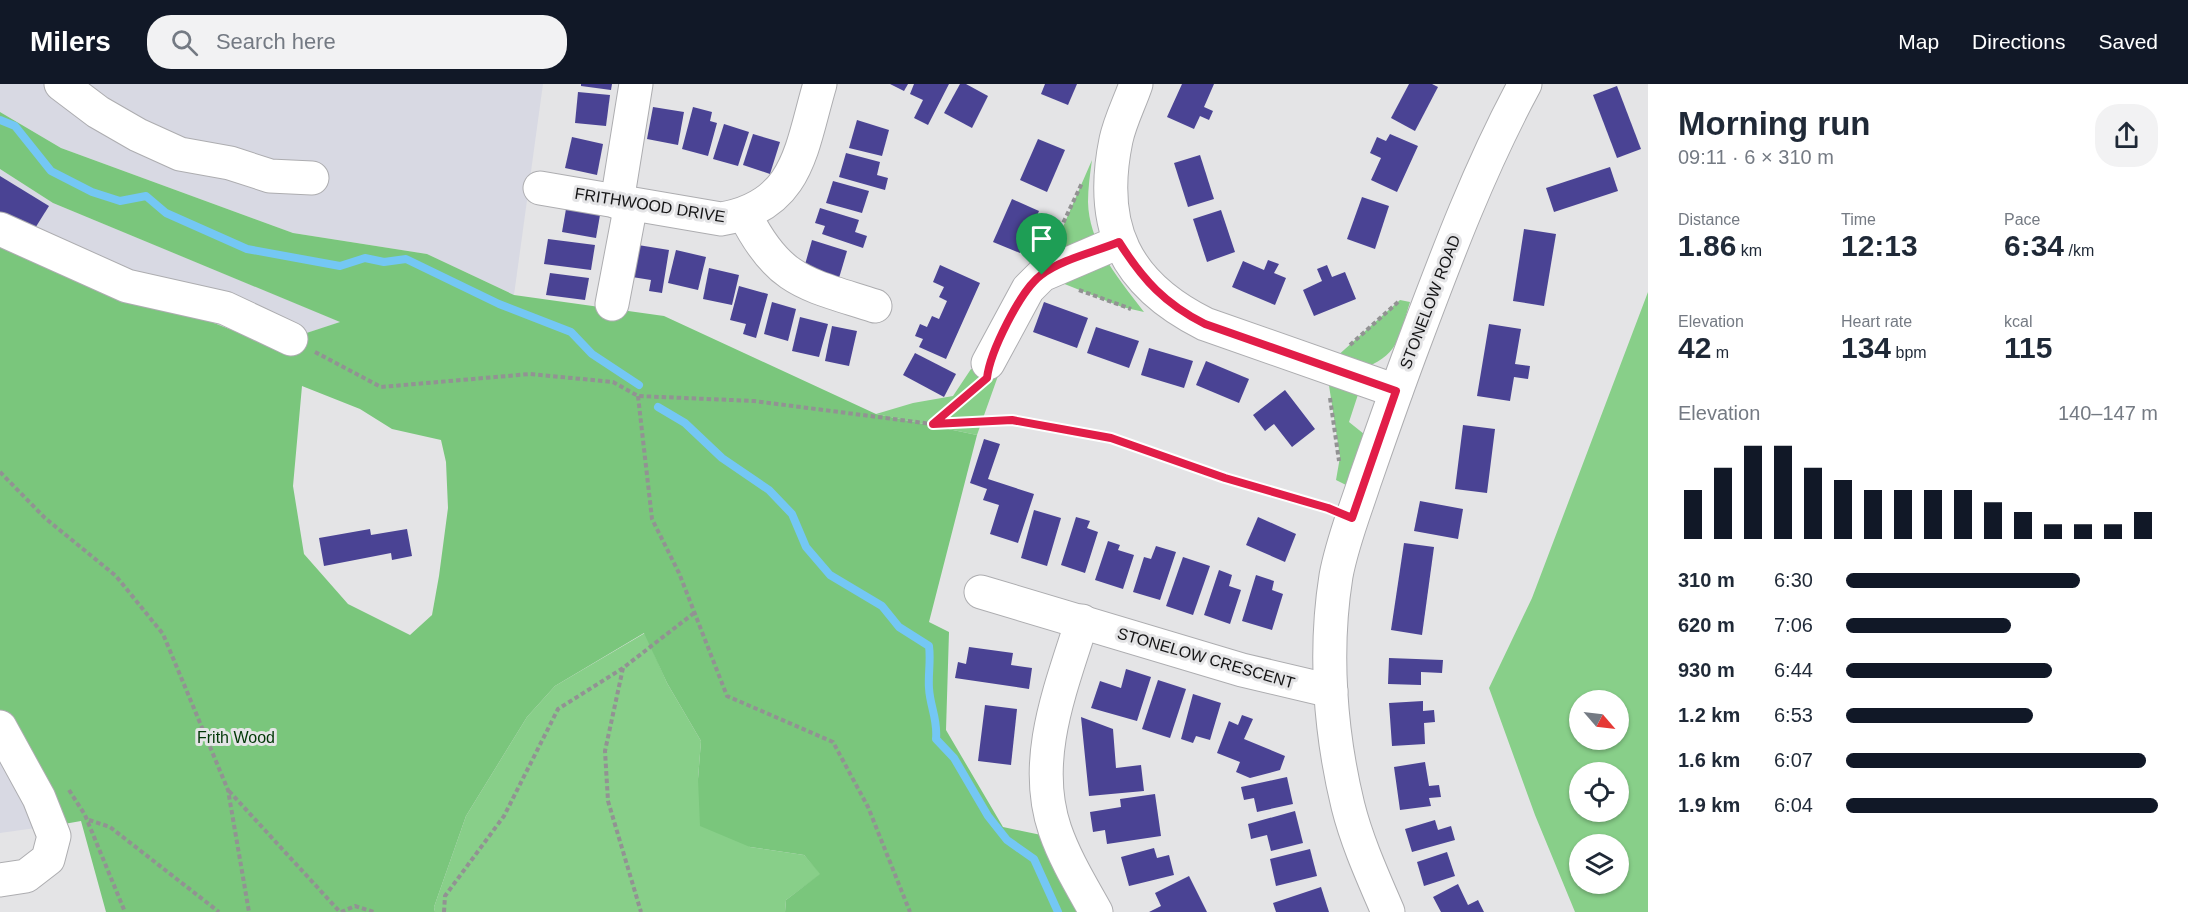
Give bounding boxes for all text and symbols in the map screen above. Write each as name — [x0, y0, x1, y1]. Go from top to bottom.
search box — [147, 15, 567, 69]
text: Milers — [30, 26, 111, 57]
icon: search — [168, 26, 201, 59]
text: Search here — [216, 29, 336, 54]
text: Map — [1898, 30, 1939, 53]
text: Directions — [1972, 30, 2065, 53]
text: Saved — [2098, 30, 2158, 53]
button: share — [2095, 104, 2158, 167]
text: Morning run — [1678, 105, 1870, 142]
text: 09:11 · 6 × 310 m — [1678, 146, 1834, 168]
street label: FRITHWOOD DRIVE — [574, 185, 726, 225]
text: Distance — [1678, 211, 1740, 228]
text: Time — [1841, 211, 1876, 228]
text: Pace — [2004, 211, 2040, 228]
pin — [1016, 213, 1067, 275]
icon: arrive — [1025, 222, 1058, 255]
text: 1.86 — [1678, 229, 1736, 262]
text: 12:13 — [1841, 229, 1918, 262]
text: 6:34 — [2004, 229, 2064, 262]
street label: STONELOW ROAD — [1397, 233, 1463, 371]
text: km — [1736, 242, 1762, 259]
text: /km — [2064, 242, 2094, 259]
text: Elevation — [1678, 313, 1744, 330]
text: Heart rate — [1841, 313, 1912, 330]
text: kcal — [2004, 313, 2032, 330]
text: 42 — [1678, 331, 1711, 364]
text: 134 — [1841, 331, 1891, 364]
text: 115 — [2004, 331, 2052, 364]
text: m — [1711, 344, 1729, 361]
text: bpm — [1891, 344, 1927, 361]
text: Elevation — [1678, 402, 1760, 424]
text: 140–147 m — [2058, 402, 2158, 424]
text: 310 m — [1678, 569, 1735, 591]
text: 6:30 — [1774, 569, 1813, 591]
text: 620 m — [1678, 614, 1735, 636]
text: 7:06 — [1774, 614, 1813, 636]
street label: STONELOW CRESCENT — [1115, 625, 1297, 692]
text: 930 m — [1678, 659, 1735, 681]
text: 6:44 — [1774, 659, 1813, 681]
north arrow — [1569, 690, 1629, 750]
map controls — [1569, 690, 1629, 894]
text: 1.2 km — [1678, 704, 1740, 726]
text: 6:53 — [1774, 704, 1813, 726]
park label: Frith Wood — [197, 729, 275, 746]
text: 1.6 km — [1678, 749, 1740, 771]
text: 6:07 — [1774, 749, 1813, 771]
button: locate — [1569, 762, 1629, 822]
text: 1.9 km — [1678, 794, 1740, 816]
text: 6:04 — [1774, 794, 1813, 816]
button: layers — [1569, 834, 1629, 894]

